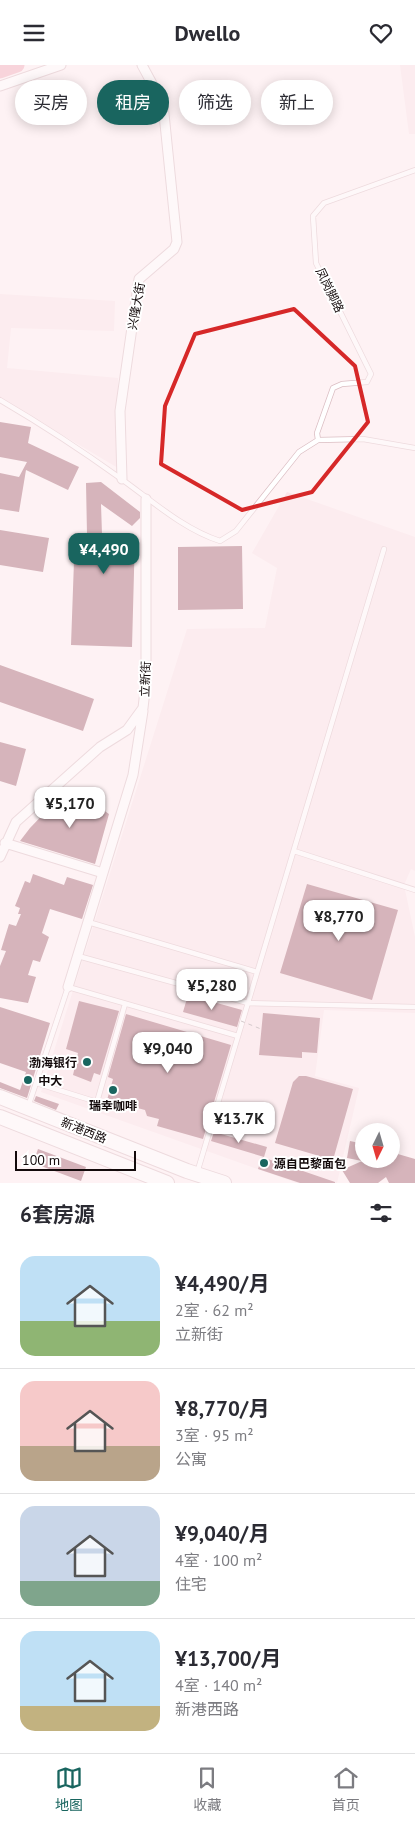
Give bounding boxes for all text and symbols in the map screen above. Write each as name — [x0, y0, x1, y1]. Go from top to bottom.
icon: menu — [20, 19, 48, 47]
text: Dwello — [175, 19, 240, 47]
icon: heart — [367, 19, 395, 47]
chip: 买房 — [15, 80, 87, 125]
chip: 租房 — [97, 80, 169, 125]
chip: 筛选 — [179, 80, 251, 125]
chip: 新上 — [261, 80, 333, 125]
street label: 凤岗脚路 — [313, 265, 347, 315]
street label: 兴隆大街 — [124, 281, 148, 331]
pin: ¥4,490 — [63, 533, 145, 575]
text: ¥4,490 — [79, 539, 129, 559]
street label: 立新街 — [137, 661, 153, 697]
pin: ¥5,170 — [29, 787, 111, 829]
text: ¥5,170 — [45, 793, 95, 813]
pin: ¥8,770 — [298, 899, 380, 942]
text: ¥8,770 — [314, 906, 364, 926]
pin: ¥5,280 — [171, 969, 253, 1011]
text: ¥5,280 — [187, 975, 237, 995]
pin: ¥9,040 — [127, 1031, 209, 1074]
text: ¥9,040 — [143, 1038, 193, 1058]
place label: 渤海银行 — [29, 1055, 77, 1070]
marker: 渤海银行 — [81, 1056, 93, 1068]
place label: 中大 — [38, 1073, 62, 1088]
marker: 中大 — [22, 1074, 34, 1086]
marker: 瑞幸咖啡 — [107, 1084, 119, 1096]
place label: 瑞幸咖啡 — [89, 1098, 137, 1113]
pin: ¥13.7K — [198, 1101, 280, 1144]
text: ¥13.7K — [214, 1108, 264, 1128]
street label: 新港西路 — [59, 1114, 109, 1146]
north arrow — [355, 1123, 400, 1167]
map controls — [355, 1123, 400, 1168]
scale bar — [15, 1148, 136, 1171]
text: 100 m — [22, 1151, 60, 1169]
place label: 源自巴黎面包 — [274, 1156, 346, 1171]
marker: 源自巴黎面包 — [258, 1157, 270, 1169]
icon: filters — [367, 1199, 395, 1227]
text: 6套房源 — [20, 1201, 95, 1228]
text: ¥4,490/月 — [175, 1270, 269, 1297]
icon: home — [60, 1276, 120, 1336]
text: 2室 · 62 m² — [175, 1300, 254, 1320]
text: 立新街 — [175, 1324, 223, 1344]
text: ¥8,770/月 — [175, 1395, 269, 1422]
icon: home — [60, 1401, 120, 1461]
text: 3室 · 95 m² — [175, 1425, 254, 1445]
text: 公寓 — [175, 1449, 207, 1469]
text: ¥9,040/月 — [175, 1520, 269, 1547]
icon: home — [60, 1526, 120, 1586]
text: 4室 · 100 m² — [175, 1550, 262, 1570]
text: 住宅 — [175, 1574, 207, 1594]
text: ¥13,700/月 — [175, 1645, 281, 1672]
icon: home — [60, 1651, 120, 1711]
text: 4室 · 140 m² — [175, 1675, 262, 1695]
text: 新港西路 — [175, 1699, 239, 1719]
tab: 地图 — [55, 1764, 83, 1814]
tab: 收藏 — [193, 1764, 221, 1814]
tab: 首页 — [332, 1764, 360, 1814]

